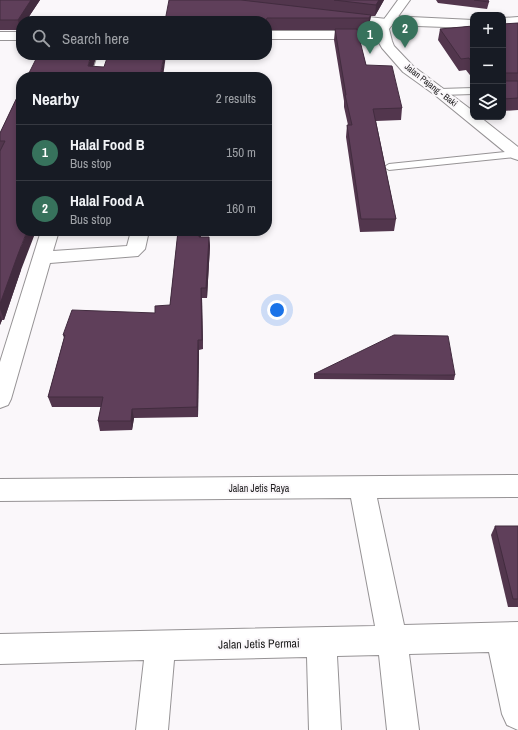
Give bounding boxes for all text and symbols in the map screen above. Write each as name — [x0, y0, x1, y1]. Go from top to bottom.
map controls — [470, 12, 506, 120]
button: + — [470, 12, 506, 48]
pin: 2 — [392, 15, 418, 48]
search box — [16, 16, 272, 60]
pin: 1 — [357, 21, 383, 54]
icon: search — [30, 27, 52, 49]
text: Search here — [62, 28, 129, 49]
button: − — [470, 48, 506, 84]
street label: Jalan Pajang - Baki — [402, 61, 460, 109]
button: layers — [470, 84, 506, 120]
text: Nearby — [32, 87, 79, 110]
text: 2 results — [216, 90, 256, 107]
text: Halal Food B — [70, 134, 145, 155]
text: 1 — [42, 144, 48, 161]
text: 150 m — [226, 144, 256, 161]
text: Bus stop — [70, 155, 111, 172]
text: Halal Food A — [70, 190, 144, 211]
text: 2 — [42, 200, 48, 217]
text: 160 m — [226, 200, 256, 217]
text: Bus stop — [70, 211, 111, 228]
your location — [267, 300, 287, 320]
street label: Jalan Jetis Raya — [229, 482, 290, 495]
street label: Jalan Jetis Permai — [218, 635, 300, 653]

